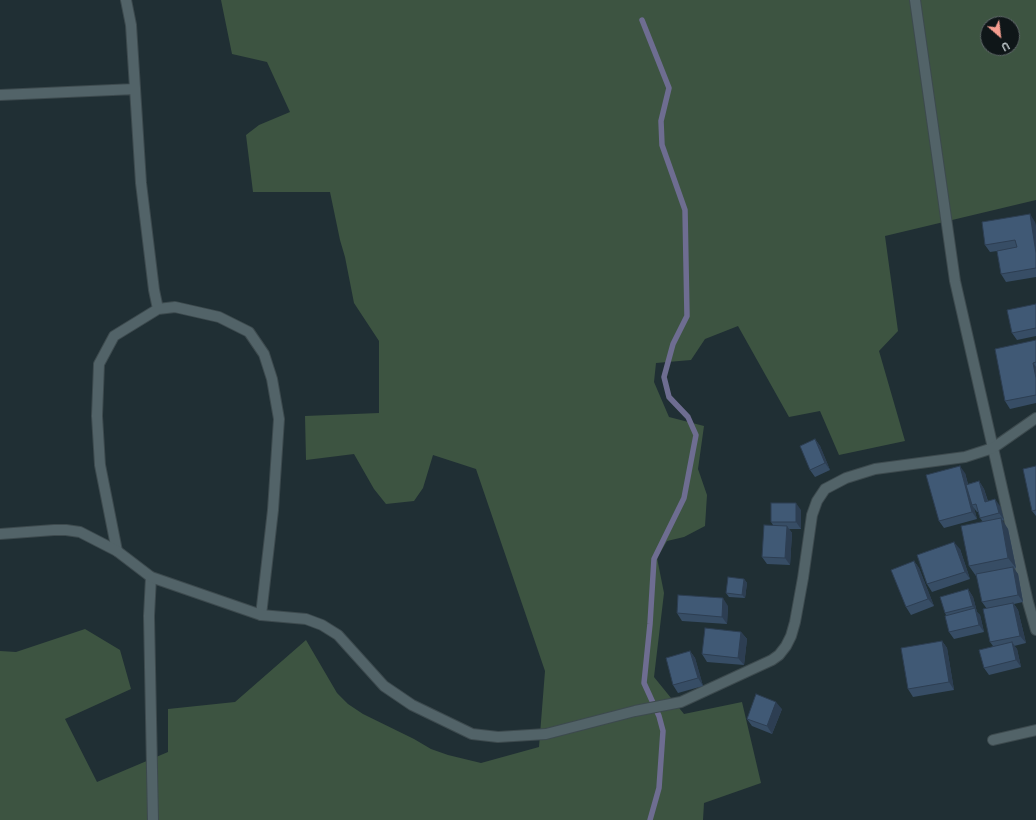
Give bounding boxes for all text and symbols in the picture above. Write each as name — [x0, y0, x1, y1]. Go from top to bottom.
north arrow — [980, 16, 1020, 56]
text: U — [999, 39, 1012, 54]

